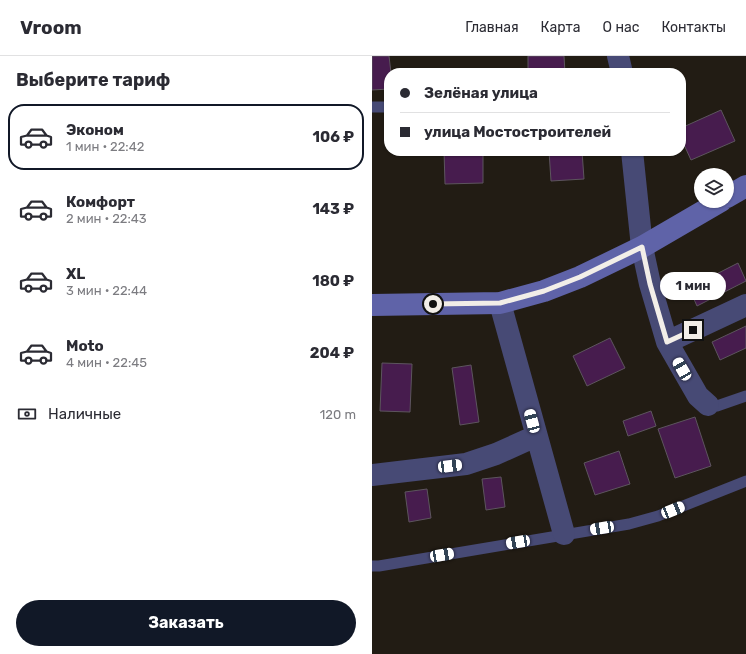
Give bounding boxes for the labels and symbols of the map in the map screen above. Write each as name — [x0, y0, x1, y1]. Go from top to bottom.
callout: 1 мин — [660, 272, 726, 300]
route start — [424, 295, 442, 313]
route end — [684, 321, 702, 339]
car — [671, 356, 693, 382]
car — [523, 408, 541, 434]
car — [437, 459, 463, 473]
car — [660, 500, 686, 520]
car — [589, 520, 615, 536]
car — [505, 534, 531, 550]
car — [429, 547, 455, 563]

